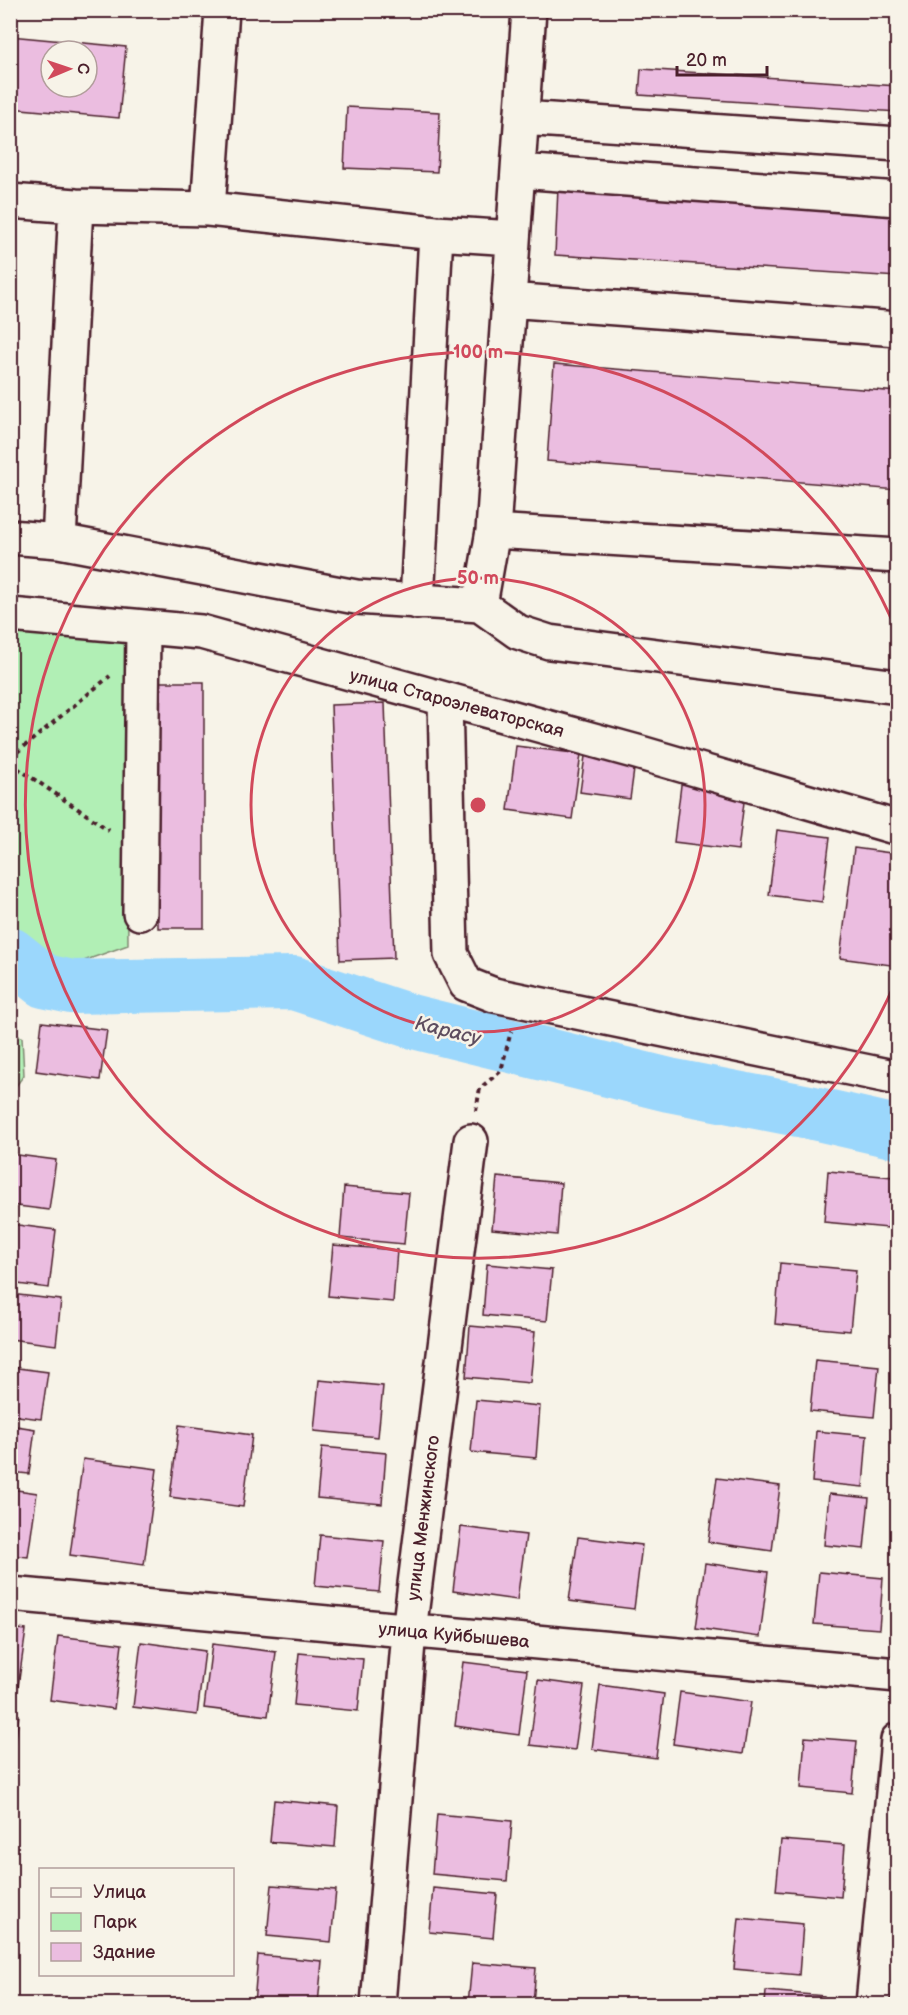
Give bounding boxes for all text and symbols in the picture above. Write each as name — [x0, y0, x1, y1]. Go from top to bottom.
north arrow — [39, 39, 99, 99]
scale bar — [677, 39, 767, 77]
text: 20 m — [686, 50, 727, 71]
text: С — [73, 63, 92, 74]
text: 100 m — [453, 342, 503, 363]
text: 50 m — [457, 568, 499, 589]
street label: улица Староэлеваторская — [348, 665, 566, 742]
centre of rings — [468, 795, 488, 815]
water label: Карасу — [412, 1011, 484, 1051]
street label: улица Менжинского — [403, 1434, 444, 1602]
street label: улица Куйбышева — [378, 1618, 531, 1653]
legend — [39, 1868, 234, 1976]
text: Улица — [93, 1882, 147, 1903]
text: Парк — [93, 1912, 137, 1933]
text: Здание — [93, 1942, 155, 1963]

